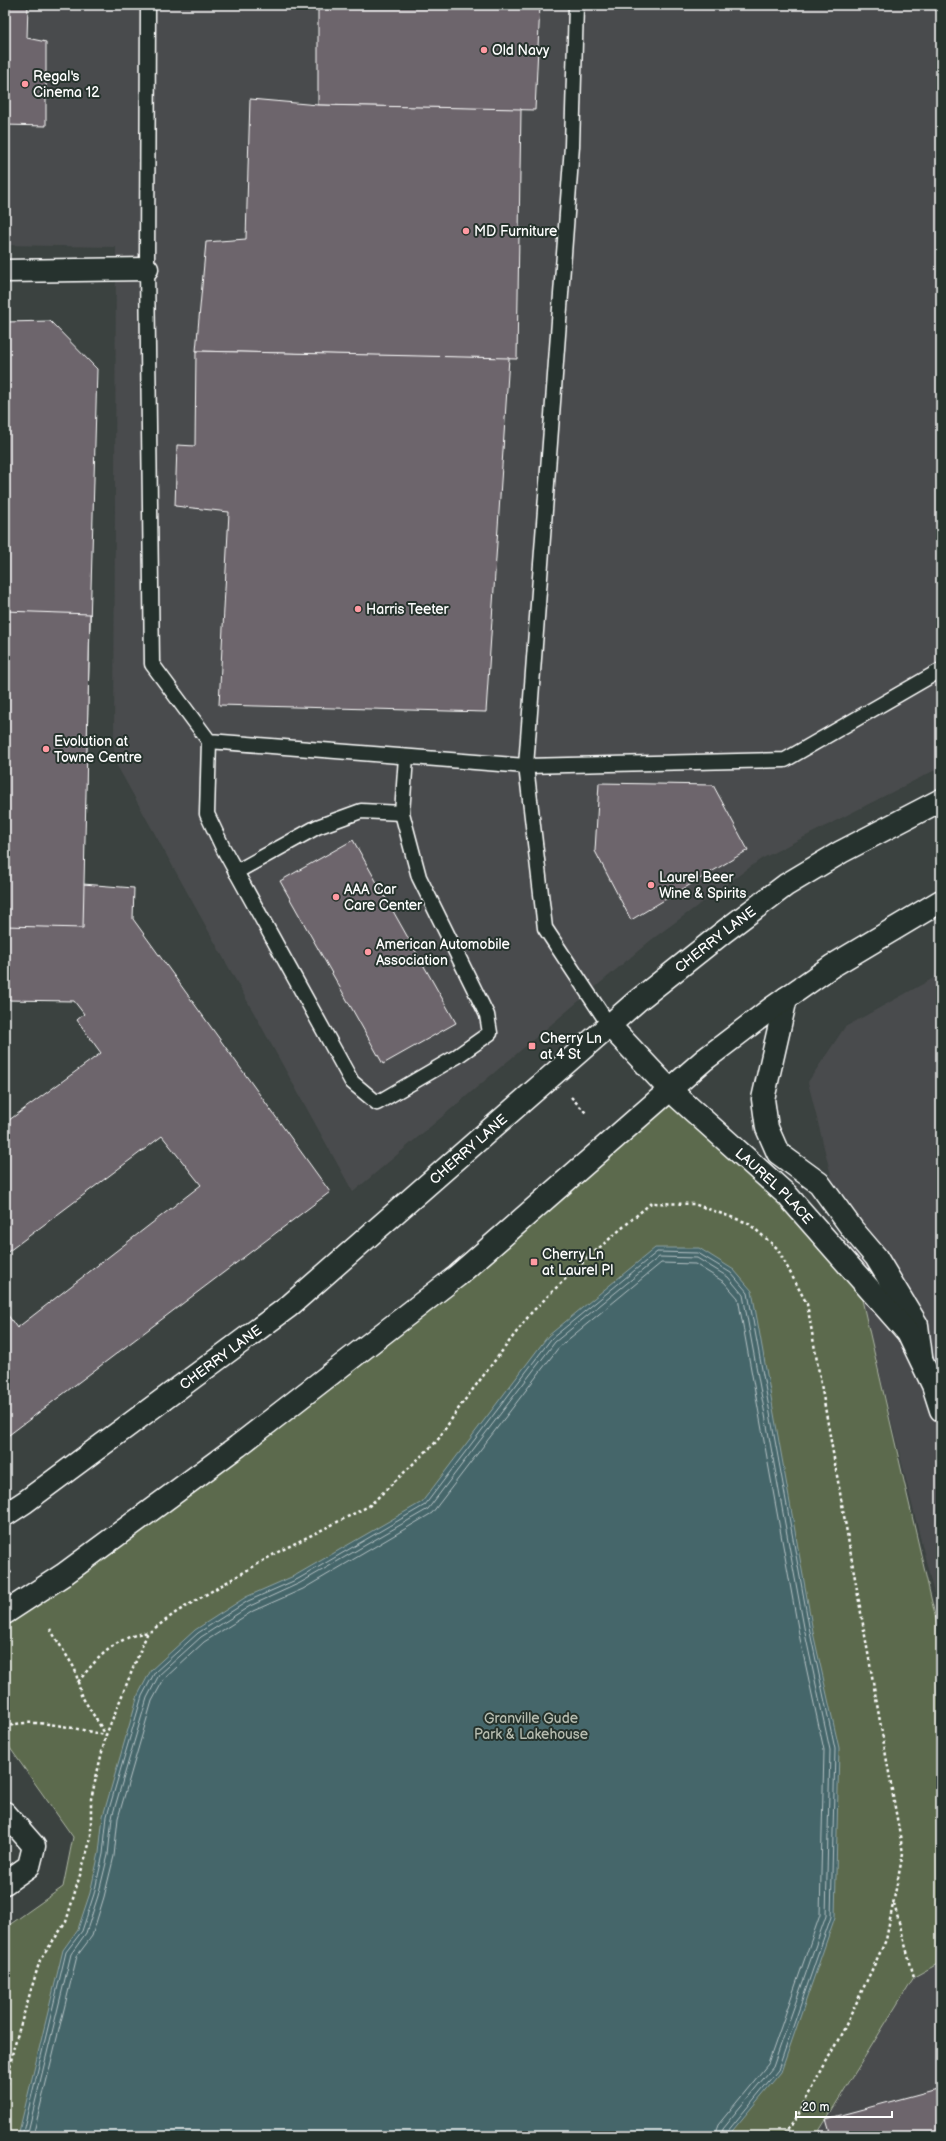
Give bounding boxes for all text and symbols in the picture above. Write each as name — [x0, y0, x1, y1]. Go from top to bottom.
place label: Old Navy — [492, 42, 550, 59]
marker: Old Navy — [479, 45, 489, 55]
place label: Regal's Cinema 12 — [33, 68, 100, 101]
marker: Regal's Cinema 12 — [20, 79, 30, 89]
place label: MD Furniture — [474, 223, 557, 240]
marker: MD Furniture — [461, 226, 471, 236]
place label: Harris Teeter — [366, 601, 450, 618]
marker: Harris Teeter — [353, 604, 363, 614]
place label: Evolution at Towne Centre — [54, 733, 142, 766]
marker: Evolution at Towne Centre — [41, 744, 51, 754]
place label: Laurel Beer Wine & Spirits — [659, 869, 746, 902]
marker: Laurel Beer Wine & Spirits — [646, 880, 656, 890]
place label: AAA Car Care Center — [344, 881, 423, 914]
marker: AAA Car Care Center — [331, 892, 341, 902]
street label: CHERRY LANE — [672, 903, 759, 976]
place label: American Automobile Association — [376, 936, 510, 969]
marker: American Automobile Association — [363, 947, 373, 957]
place label: Cherry Ln at 4 St — [540, 1030, 602, 1063]
marker: Cherry Ln at 4 St — [527, 1041, 537, 1051]
street label: CHERRY LANE — [426, 1111, 511, 1188]
street label: LAUREL PLACE — [732, 1145, 816, 1228]
place label: Cherry Ln at Laurel Pl — [542, 1246, 613, 1279]
marker: Cherry Ln at Laurel Pl — [529, 1257, 539, 1267]
street label: CHERRY LANE — [176, 1322, 265, 1394]
park label: Granville Gude Park & Lakehouse — [474, 1710, 588, 1743]
scale bar — [796, 2093, 892, 2119]
text: 20 m — [802, 2100, 829, 2115]

